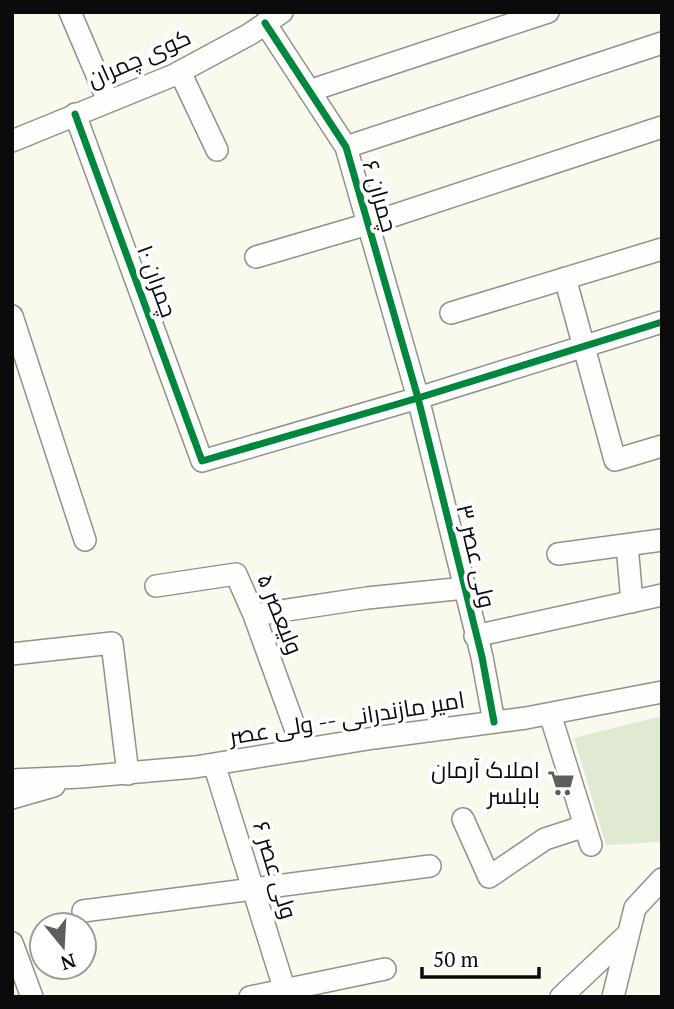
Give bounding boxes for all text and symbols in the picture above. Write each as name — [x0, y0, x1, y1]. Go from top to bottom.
street label: کوی چمران — [82, 21, 196, 94]
street label: چمران ۶ — [355, 156, 405, 235]
street label: چمران ۱۰ — [130, 240, 185, 321]
street label: ولی عصر ۳ — [450, 501, 503, 611]
street label: ولیعصر ۵ — [250, 569, 311, 659]
street label: امیر مازندرانی -- ولی عصر — [225, 684, 467, 752]
place label: املاک آرمان بابلسر — [431, 754, 540, 811]
supermarket icon: املاک آرمان بابلسر — [546, 768, 576, 798]
street label: ولی عصر ۶ — [246, 817, 305, 923]
north arrow — [28, 911, 98, 981]
scale bar — [422, 936, 539, 980]
text: 50 m — [433, 945, 479, 973]
text: N — [57, 949, 79, 977]

